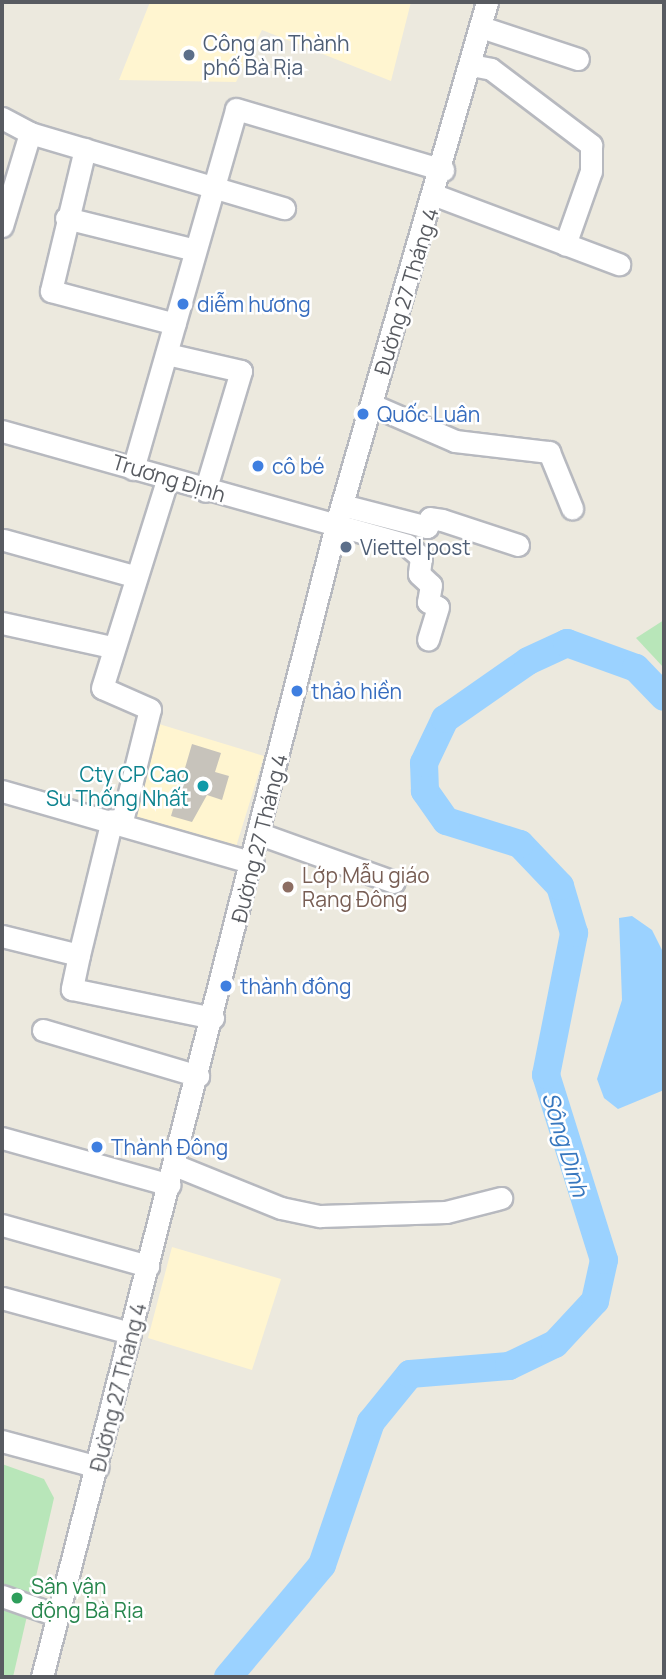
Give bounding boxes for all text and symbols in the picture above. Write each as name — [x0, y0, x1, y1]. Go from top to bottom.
place label: Công an Thành phố Bà Rịa — [203, 30, 350, 80]
marker: Công an Thành phố Bà Rịa — [181, 47, 197, 63]
street label: Đường 27 Tháng 4 — [369, 204, 443, 378]
place label: diễm hương — [197, 291, 311, 317]
marker: diễm hương — [175, 296, 191, 312]
place label: Quốc Luân — [377, 401, 480, 427]
marker: Quốc Luân — [355, 406, 371, 422]
street label: Trương Định — [109, 449, 229, 507]
place label: cô bé — [272, 453, 325, 479]
marker: cô bé — [250, 458, 266, 474]
place label: Viettel post — [360, 534, 471, 560]
marker: Viettel post — [338, 539, 354, 555]
place label: thảo hiền — [311, 678, 402, 704]
marker: thảo hiền — [289, 683, 305, 699]
street label: Đường 27 Tháng 4 — [226, 751, 292, 925]
place label: Cty CP Cao Su Thống Nhất — [46, 761, 189, 811]
marker: Cty CP Cao Su Thống Nhất — [195, 778, 211, 794]
place label: Lớp Mẫu giáo Rạng Đông — [302, 862, 430, 912]
marker: Lớp Mẫu giáo Rạng Đông — [280, 879, 296, 895]
place label: thành đông — [240, 973, 351, 999]
marker: thành đông — [218, 978, 234, 994]
water label: Sông Dinh — [537, 1088, 595, 1200]
place label: Thành Đông — [111, 1134, 228, 1160]
marker: Thành Đông — [89, 1139, 105, 1155]
street label: Đường 27 Tháng 4 — [85, 1300, 151, 1474]
place label: Sân vận động Bà Rịa — [31, 1573, 144, 1623]
marker: Sân vận động Bà Rịa — [9, 1590, 25, 1606]

